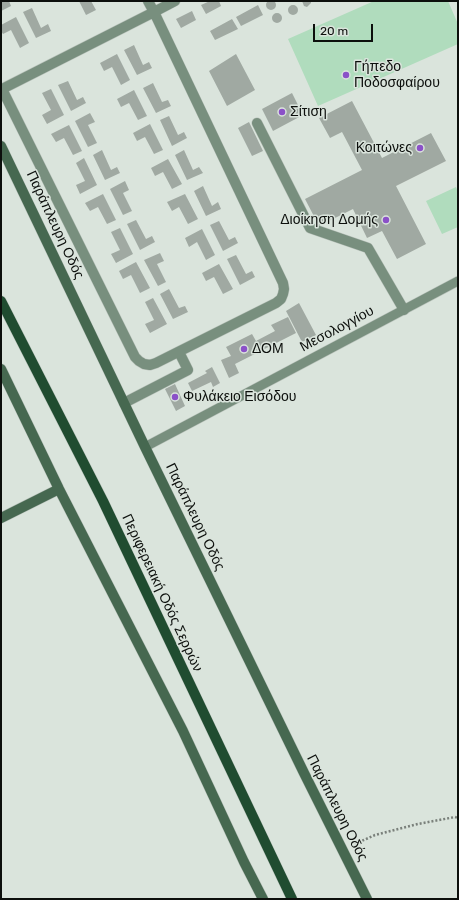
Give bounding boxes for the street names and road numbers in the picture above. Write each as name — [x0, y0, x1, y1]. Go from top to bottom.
street label: Παράπλευρη Οδός — [23, 168, 87, 282]
street label: Μεσολογγίου — [297, 303, 377, 355]
street label: Παράπλευρη Οδός — [162, 461, 228, 573]
street label: Περιφερειακή Οδός Σερρών — [118, 512, 206, 674]
street label: Παράπλευρη Οδός — [303, 752, 371, 864]

